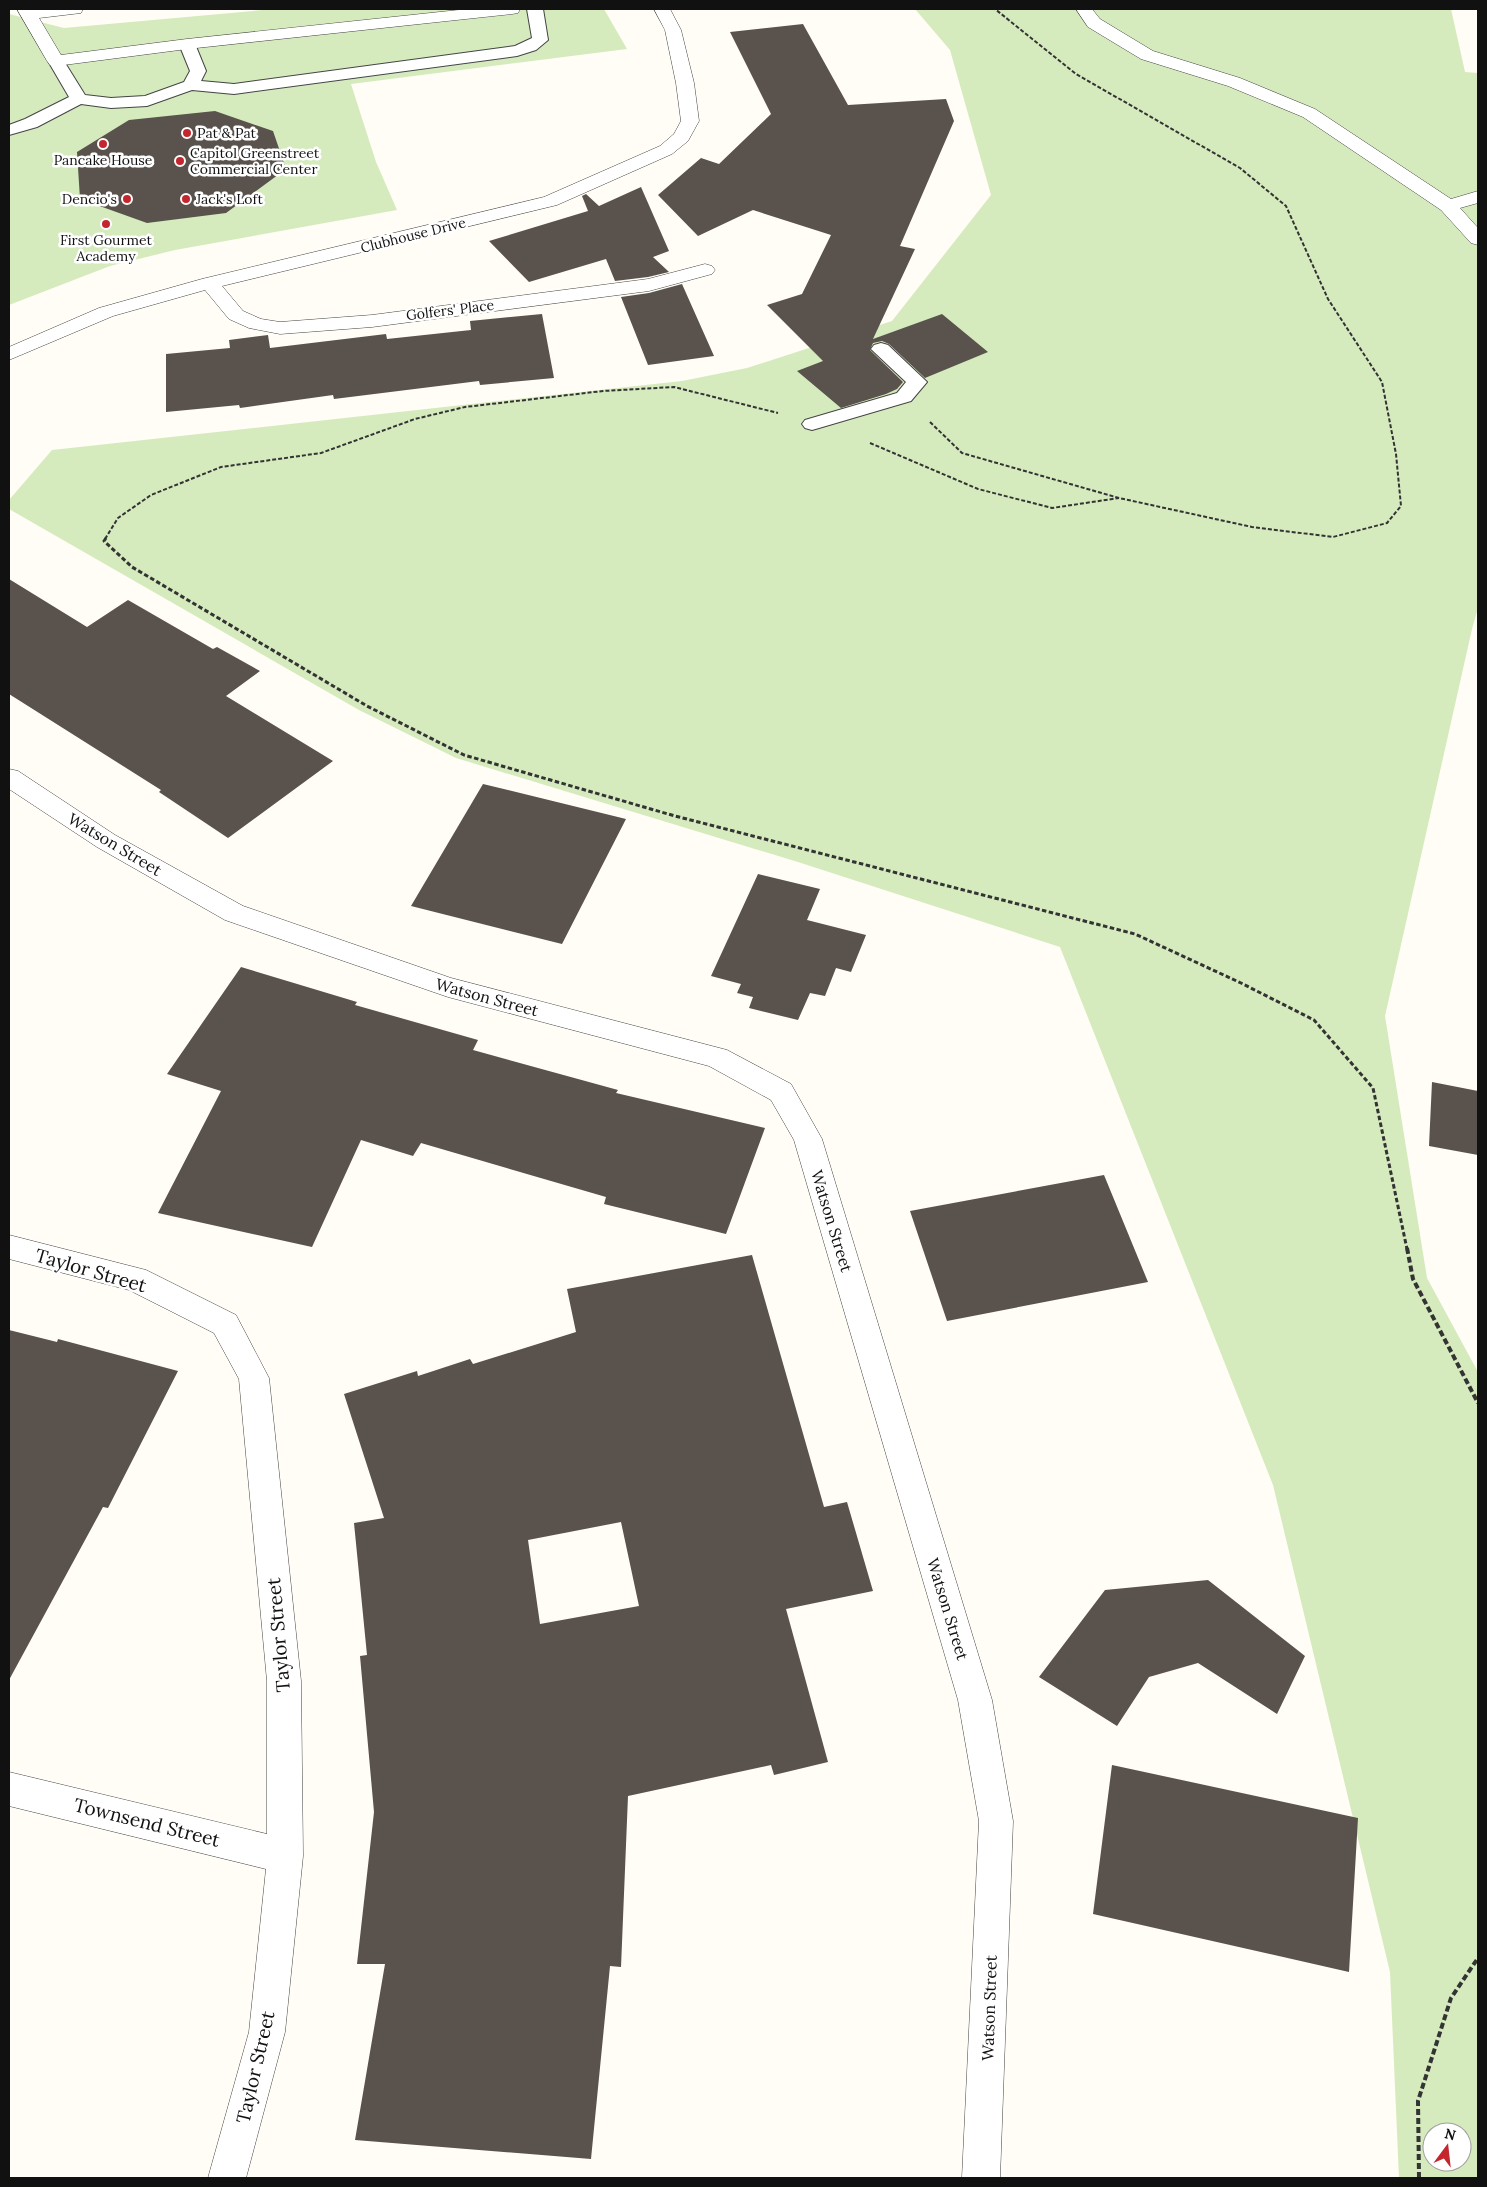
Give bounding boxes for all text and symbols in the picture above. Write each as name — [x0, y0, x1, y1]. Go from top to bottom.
place label: Pat & Pat — [197, 124, 257, 142]
marker: Pat & Pat — [181, 127, 193, 139]
marker: Pancake House — [97, 138, 109, 150]
place label: Capitol Greenstreet Commercial Center — [190, 144, 320, 178]
place label: Pancake House — [54, 151, 153, 169]
marker: Capitol Greenstreet Commercial Center — [174, 155, 186, 167]
place label: Dencio's — [62, 190, 117, 208]
place label: Jack's Loft — [195, 190, 263, 208]
marker: Dencio's — [121, 193, 133, 205]
marker: Jack's Loft — [180, 193, 192, 205]
street label: Clubhouse Drive — [359, 213, 468, 257]
marker: First Gourmet Academy — [100, 218, 112, 230]
place label: First Gourmet Academy — [60, 231, 153, 265]
street label: Golfers' Place — [405, 296, 495, 324]
street label: Watson Street — [65, 808, 166, 880]
street label: Watson Street — [433, 974, 541, 1021]
street label: Watson Street — [807, 1168, 857, 1275]
street label: Taylor Street — [33, 1243, 150, 1298]
street label: Watson Street — [923, 1556, 973, 1663]
street label: Taylor Street — [261, 1576, 295, 1693]
street label: Townsend Street — [71, 1792, 223, 1852]
street label: Watson Street — [977, 1954, 1001, 2061]
street label: Taylor Street — [230, 2008, 280, 2126]
north arrow — [1422, 2122, 1472, 2172]
text: N — [1443, 2124, 1458, 2145]

